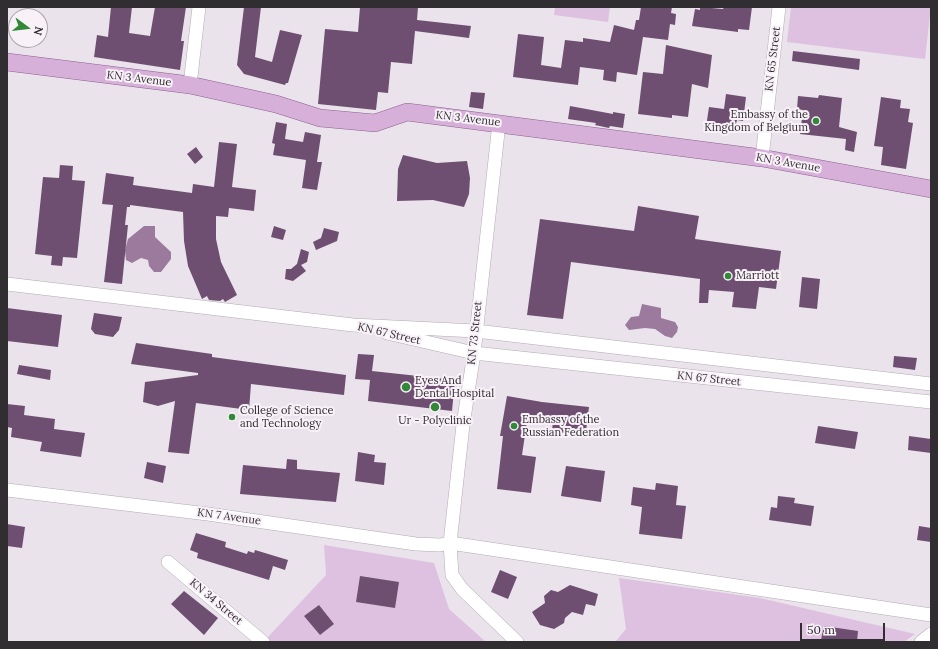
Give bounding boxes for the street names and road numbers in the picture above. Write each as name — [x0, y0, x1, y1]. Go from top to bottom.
street label: KN 65 Street — [762, 26, 784, 92]
street label: KN 3 Avenue — [106, 68, 172, 90]
street label: KN 3 Avenue — [435, 108, 501, 130]
street label: KN 3 Avenue — [755, 151, 821, 175]
street label: KN 73 Street — [465, 300, 485, 366]
street label: KN 67 Street — [356, 320, 422, 348]
street label: KN 67 Street — [676, 369, 742, 389]
street label: KN 7 Avenue — [196, 506, 262, 528]
street label: KN 34 Street — [187, 576, 245, 628]

